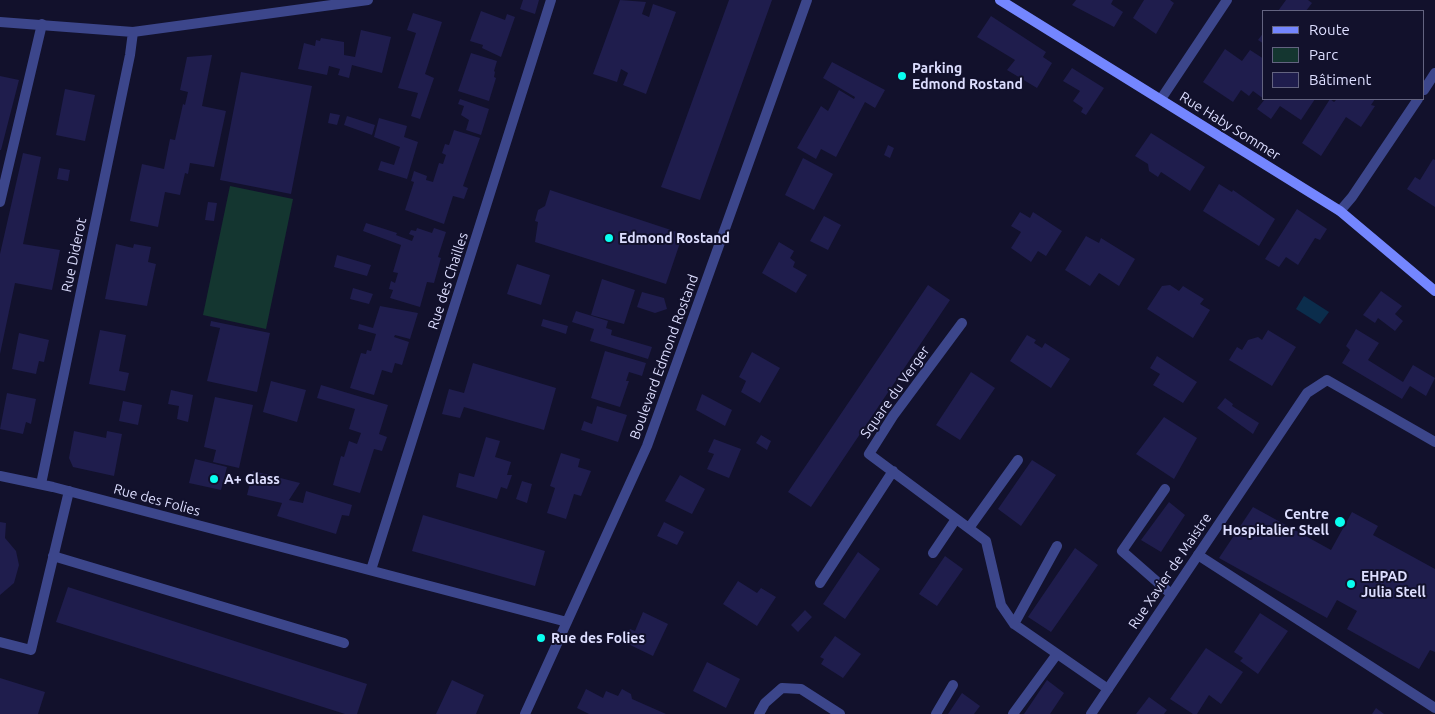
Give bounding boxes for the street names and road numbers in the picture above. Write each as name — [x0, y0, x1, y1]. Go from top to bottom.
street label: Rue Haby Sommer — [1177, 88, 1283, 164]
street label: Rue Diderot — [58, 216, 90, 294]
street label: Rue des Chailles — [424, 230, 472, 332]
street label: Boulevard Edmond Rostand — [626, 272, 702, 442]
street label: Square du Verger — [857, 343, 933, 441]
street label: Rue des Folies — [112, 480, 202, 520]
street label: Rue Xavier de Maistre — [1125, 510, 1215, 632]

